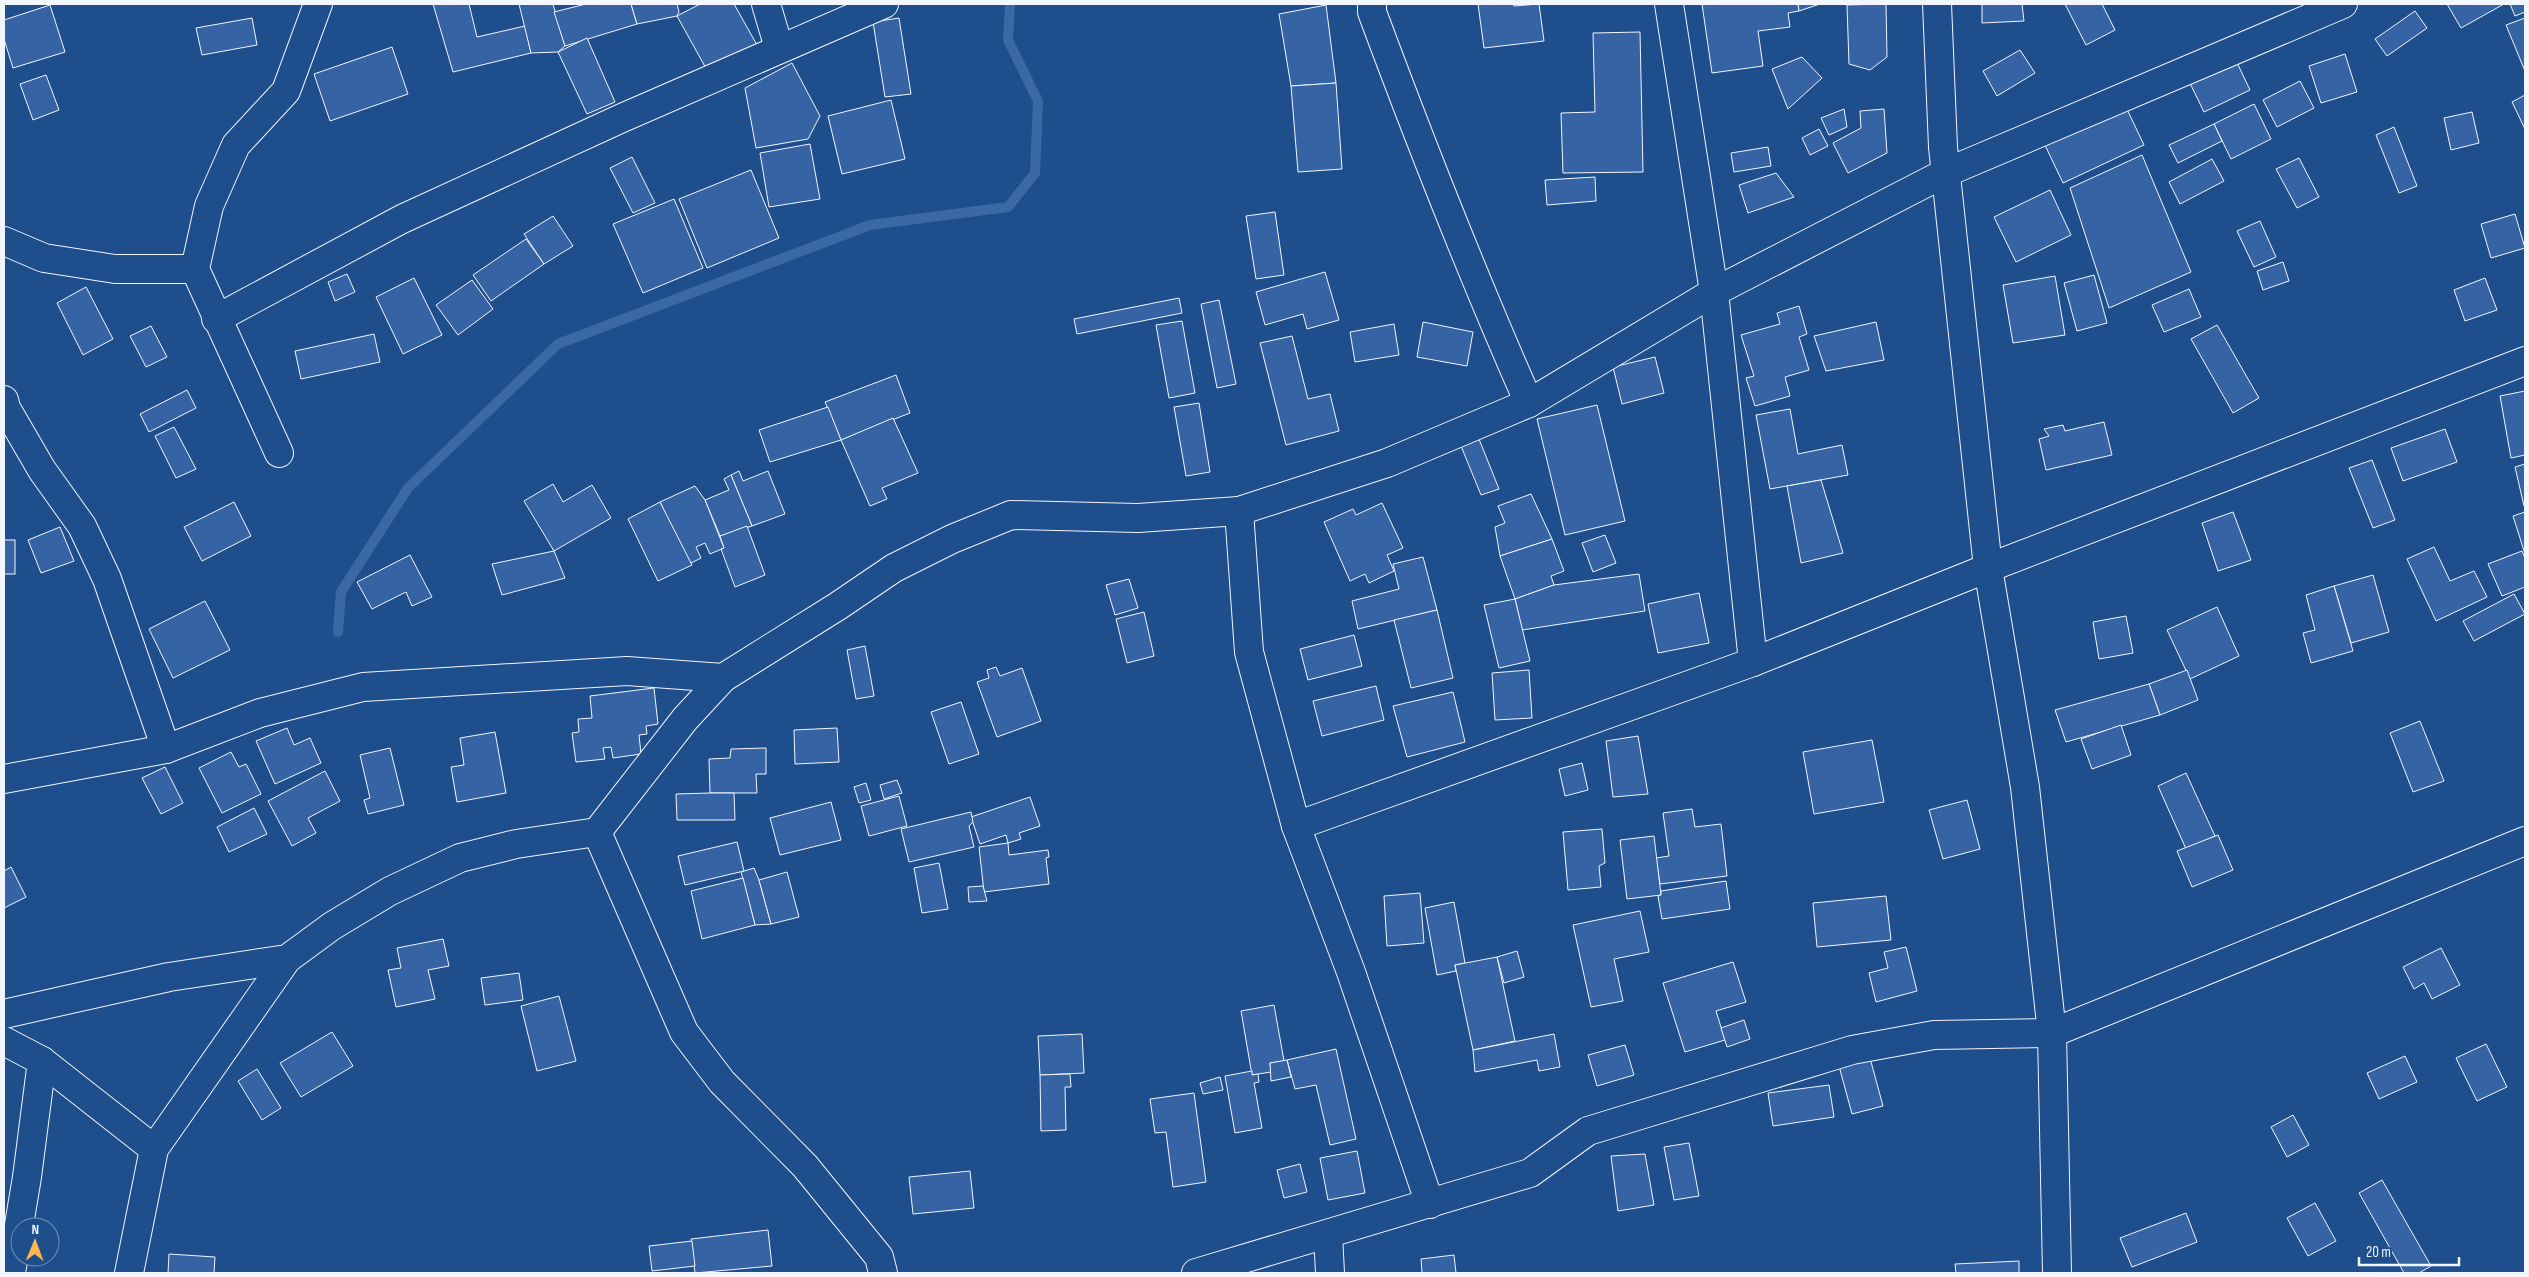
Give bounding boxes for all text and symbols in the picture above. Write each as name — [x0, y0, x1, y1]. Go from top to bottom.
north arrow — [10, 1217, 60, 1267]
text: N — [31, 1221, 39, 1238]
scale bar — [2359, 1234, 2459, 1266]
text: 20 m — [2366, 1243, 2391, 1262]

